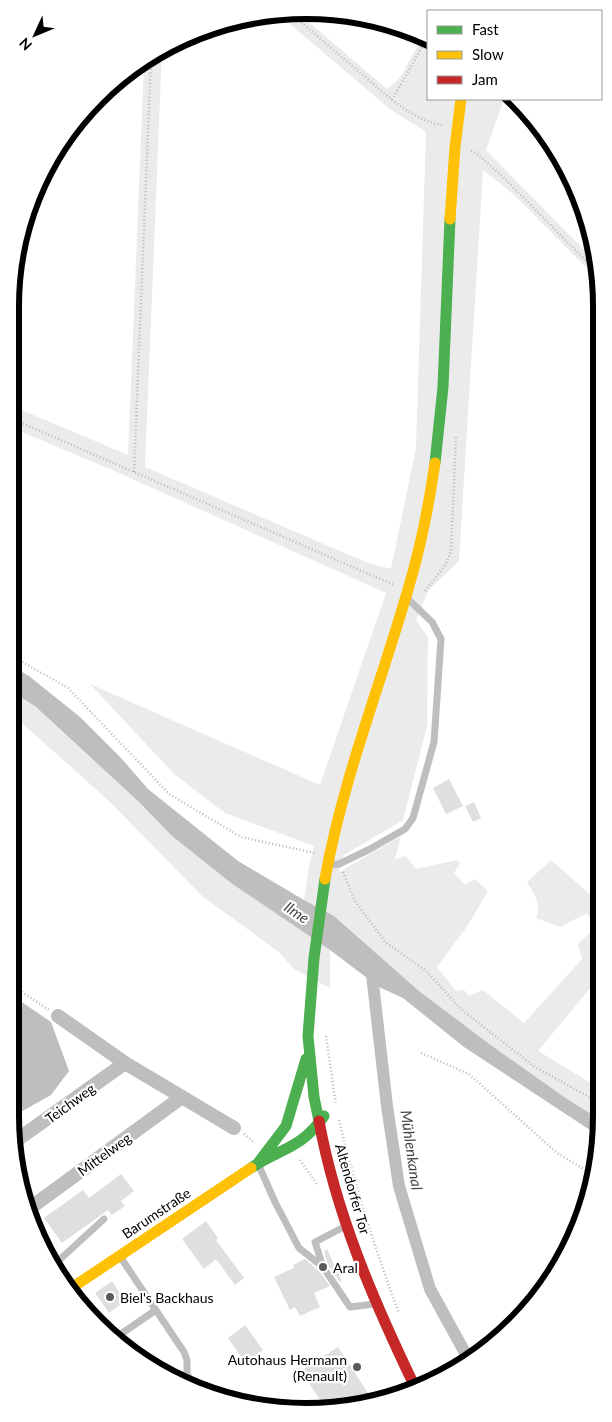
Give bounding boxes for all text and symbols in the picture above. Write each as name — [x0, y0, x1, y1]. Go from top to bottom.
north arrow — [10, 10, 60, 60]
legend — [427, 10, 602, 100]
text: Fast — [472, 20, 499, 38]
text: N — [15, 35, 35, 54]
text: Slow — [472, 45, 504, 63]
text: Jam — [472, 70, 498, 88]
water label: Ilme — [281, 897, 313, 927]
street label: Teichweg — [42, 1079, 98, 1127]
water label: Mühlenkanal — [397, 1109, 427, 1192]
street label: Mittelweg — [74, 1129, 134, 1179]
street label: Altendorfer Tor — [332, 1142, 374, 1236]
street label: Barumstraße — [119, 1184, 193, 1242]
place label: Aral — [333, 1259, 358, 1276]
marker: Aral — [317, 1261, 329, 1273]
place label: Biel's Backhaus — [120, 1289, 214, 1306]
marker: Biel's Backhaus — [104, 1291, 116, 1303]
place label: Autohaus Hermann (Renault) — [228, 1351, 347, 1384]
marker: Autohaus Hermann (Renault) — [351, 1361, 363, 1373]

